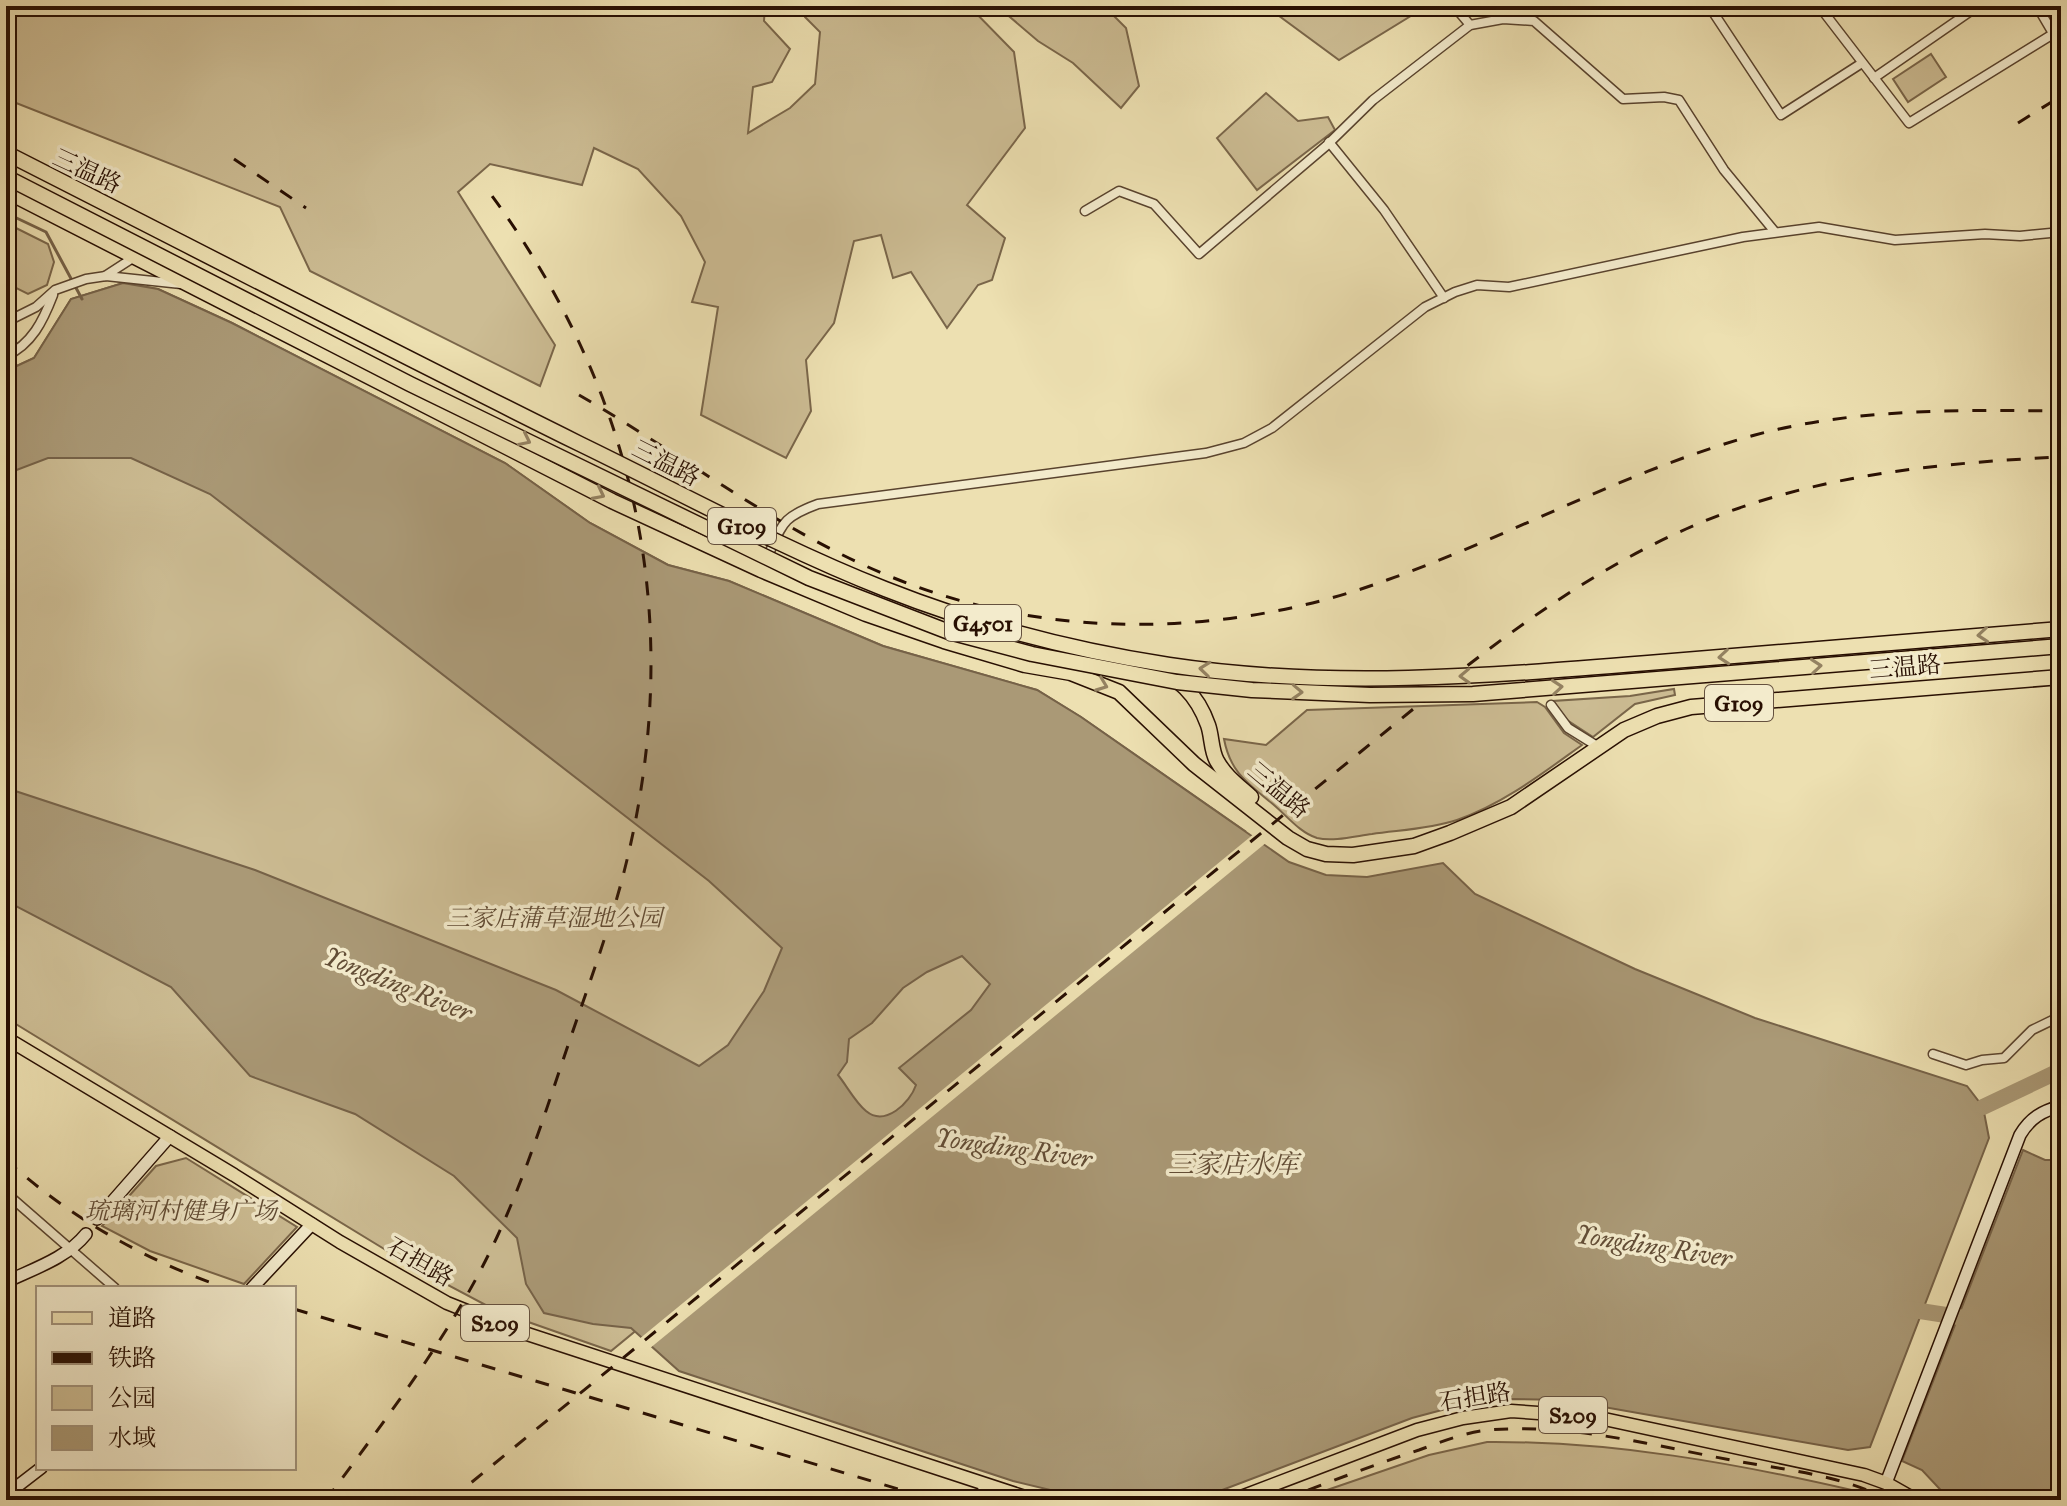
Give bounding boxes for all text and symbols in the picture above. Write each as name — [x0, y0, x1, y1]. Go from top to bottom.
street label: 三温路 — [48, 142, 126, 200]
one-way arrow — [517, 430, 532, 446]
street label: 三温路 — [627, 433, 705, 493]
one-way arrow — [591, 484, 606, 499]
road number: G109 — [708, 508, 776, 544]
road number: G4501 — [945, 605, 1021, 641]
one-way arrow — [1976, 627, 1989, 644]
one-way arrow — [1717, 648, 1730, 665]
street label: 三温路 — [1868, 649, 1942, 685]
one-way arrow — [1810, 658, 1823, 675]
one-way arrow — [1198, 661, 1211, 678]
one-way arrow — [1458, 668, 1471, 685]
one-way arrow — [1094, 675, 1108, 692]
one-way arrow — [1551, 679, 1564, 696]
one-way arrow — [1291, 684, 1304, 701]
road number: G109 — [1705, 685, 1773, 721]
street label: 三温路 — [1242, 755, 1316, 825]
park label: 三家店蒲草湿地公园 — [446, 903, 666, 933]
water label: Yongding River — [319, 940, 478, 1029]
water label: Yongding River — [934, 1121, 1095, 1175]
water label: 三家店水库 — [1168, 1148, 1302, 1180]
park label: 琉璃河村健身广场 — [85, 1196, 279, 1226]
water label: Yongding River — [1574, 1218, 1735, 1274]
street label: 石担路 — [381, 1231, 459, 1293]
legend — [36, 1286, 296, 1470]
text: 道路 — [108, 1303, 156, 1333]
road number: S209 — [461, 1305, 529, 1341]
text: 铁路 — [108, 1343, 156, 1373]
street label: 石担路 — [1437, 1377, 1513, 1417]
text: 公园 — [108, 1383, 156, 1413]
road number: S209 — [1539, 1397, 1607, 1433]
text: 水域 — [108, 1423, 156, 1453]

